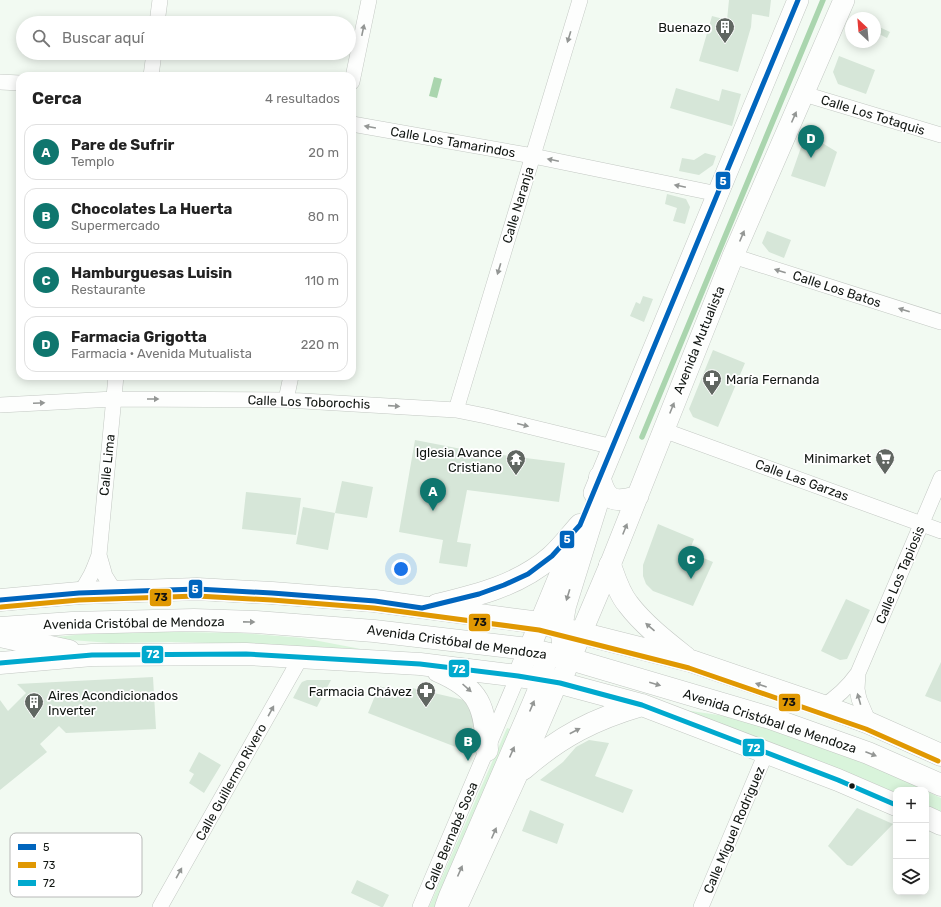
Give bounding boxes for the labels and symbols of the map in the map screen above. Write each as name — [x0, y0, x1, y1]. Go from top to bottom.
north arrow — [845, 12, 881, 48]
building icon: Buenazo — [714, 16, 736, 44]
place label: Buenazo — [658, 20, 711, 35]
one-way arrow — [360, 24, 366, 36]
one-way arrow — [566, 32, 572, 44]
street label: Calle Los Totaquis — [819, 92, 927, 138]
one-way arrow — [792, 110, 798, 122]
one-way arrow — [364, 124, 376, 130]
street label: Calle Los Tamarindos — [389, 124, 517, 160]
pin: D — [798, 125, 824, 158]
one-way arrow — [547, 156, 559, 162]
street label: Calle Naranja — [499, 165, 537, 245]
line badge: 5 — [715, 171, 731, 190]
text: 5 — [719, 175, 727, 188]
one-way arrow — [674, 183, 686, 189]
one-way arrow — [739, 230, 745, 242]
one-way arrow — [496, 263, 502, 275]
one-way arrow — [773, 268, 785, 274]
street label: Calle Los Batos — [791, 268, 883, 310]
street label: Avenida Mutualista — [670, 284, 728, 396]
one-way arrow — [897, 307, 909, 313]
pharmacy icon: María Fernanda — [701, 368, 723, 396]
place label: María Fernanda — [726, 372, 819, 387]
street label: Calle Los Toborochis — [247, 392, 371, 412]
one-way arrow — [147, 396, 160, 402]
one-way arrow — [33, 399, 45, 406]
one-way arrow — [388, 403, 401, 410]
one-way arrow — [669, 403, 675, 414]
one-way arrow — [517, 422, 529, 428]
street label: Calle Lima — [96, 433, 118, 497]
place label: Iglesia Avance Cristiano — [416, 445, 502, 475]
supermarket icon: Minimarket — [874, 447, 896, 475]
temple icon: Iglesia Avance Cristiano — [505, 448, 527, 476]
place label: Minimarket — [804, 451, 871, 466]
street label: Calle Las Garzas — [753, 456, 851, 504]
pin: A — [420, 478, 446, 511]
one-way arrow — [622, 523, 628, 535]
street label: Calle Los Tapiosis — [873, 523, 928, 626]
line badge: 5 — [559, 530, 575, 549]
text: 5 — [563, 533, 571, 546]
pin: C — [678, 546, 704, 579]
your location — [391, 559, 411, 579]
line badge: 5 — [188, 579, 203, 599]
text: 5 — [191, 583, 199, 596]
line badge: 73 — [149, 588, 172, 607]
one-way arrow — [565, 589, 571, 601]
text: 73 — [154, 591, 168, 604]
line badge: 73 — [468, 613, 491, 632]
street label: Avenida Cristóbal de Mendoza — [43, 614, 225, 632]
text: 73 — [473, 616, 487, 629]
one-way arrow — [243, 618, 255, 625]
street label: Avenida Cristóbal de Mendoza — [366, 622, 548, 662]
one-way arrow — [646, 623, 655, 632]
line badge: 72 — [141, 645, 164, 664]
text: 72 — [146, 648, 160, 661]
line badge: 72 — [448, 659, 470, 678]
text: 72 — [452, 663, 466, 676]
pharmacy icon: Farmacia Chávez — [415, 680, 437, 708]
one-way arrow — [649, 681, 661, 687]
one-way arrow — [755, 682, 767, 688]
one-way arrow — [462, 683, 471, 692]
place label: Farmacia Chávez — [309, 684, 412, 699]
street label: Avenida Cristóbal de Mendoza — [681, 686, 859, 756]
place label: Aires Acondicionados Inverter — [48, 688, 178, 718]
building icon: Aires Acondicionados Inverter — [23, 691, 45, 719]
one-way arrow — [856, 692, 862, 704]
line badge: 73 — [778, 693, 801, 712]
text: 73 — [782, 696, 796, 709]
one-way arrow — [529, 700, 536, 712]
one-way arrow — [267, 705, 274, 717]
street label: Calle Guillermo Rivero — [193, 721, 269, 843]
pin: B — [455, 728, 481, 761]
one-way arrow — [569, 728, 581, 735]
line badge: 72 — [742, 738, 765, 757]
text: 72 — [747, 742, 761, 755]
one-way arrow — [510, 745, 516, 757]
one-way arrow — [866, 752, 878, 758]
street label: Calle Miguel Rodriguez — [700, 764, 769, 896]
street label: Calle Bernabé Sosa — [421, 780, 481, 892]
unlabelled marker — [847, 781, 857, 791]
one-way arrow — [491, 828, 497, 839]
legend — [10, 833, 142, 897]
text: 5 — [43, 841, 50, 854]
text: 73 — [43, 859, 56, 872]
one-way arrow — [458, 864, 464, 876]
one-way arrow — [176, 867, 183, 879]
text: 72 — [43, 877, 55, 890]

